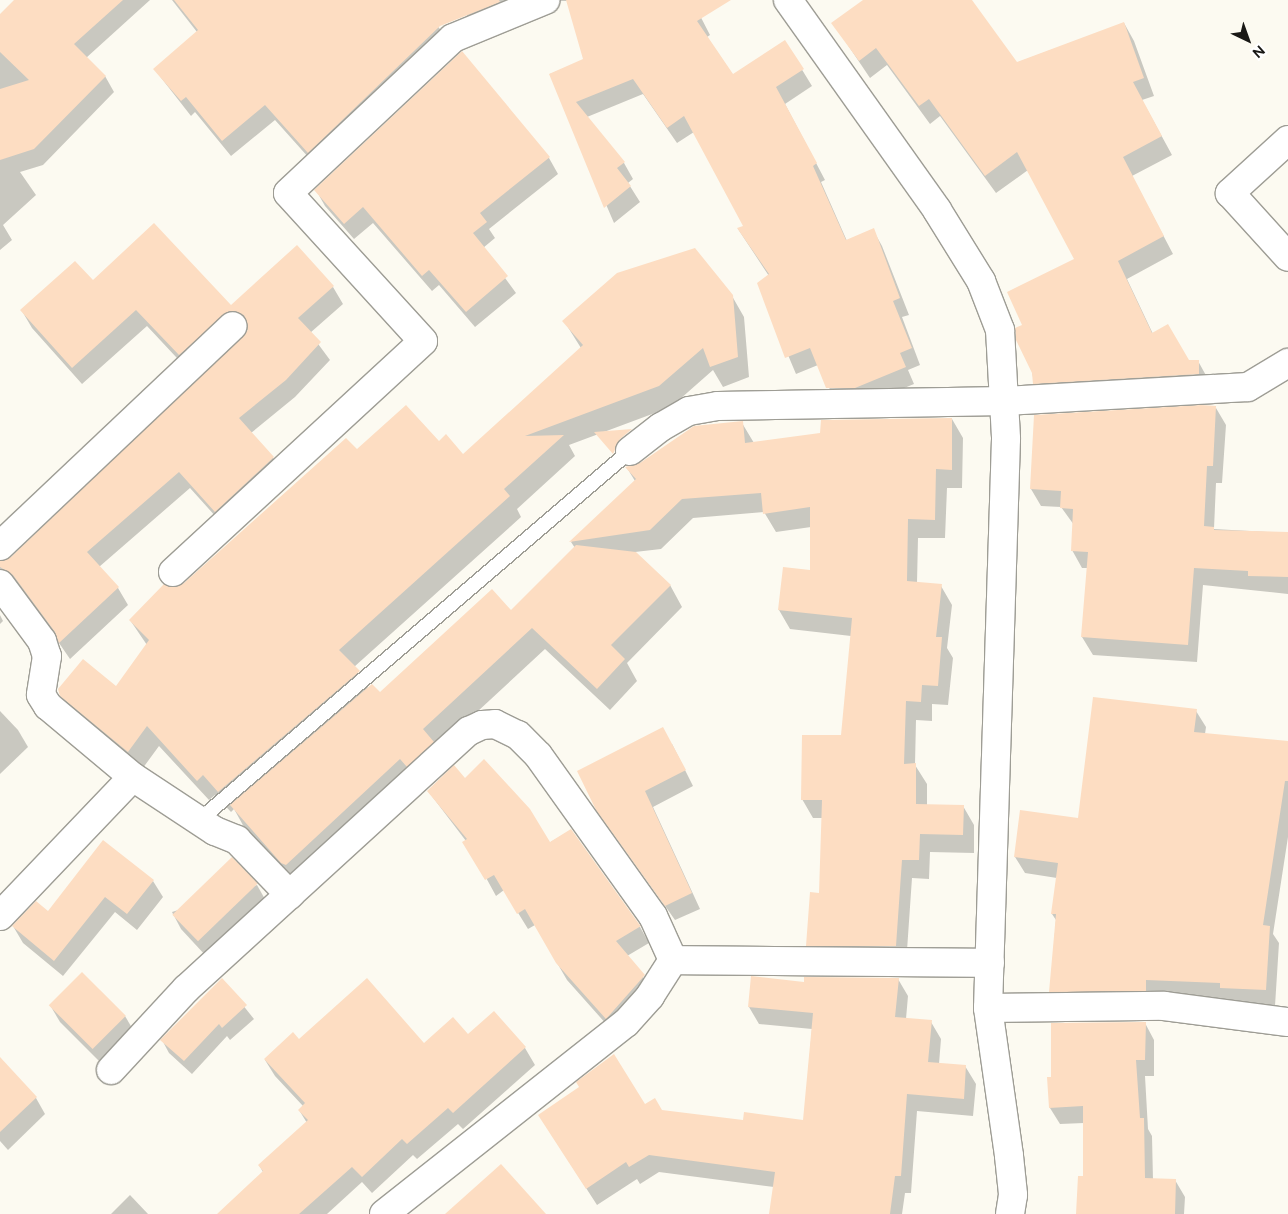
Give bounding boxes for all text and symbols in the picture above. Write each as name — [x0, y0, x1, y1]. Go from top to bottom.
north arrow — [1223, 15, 1273, 65]
text: N — [1249, 42, 1268, 61]

